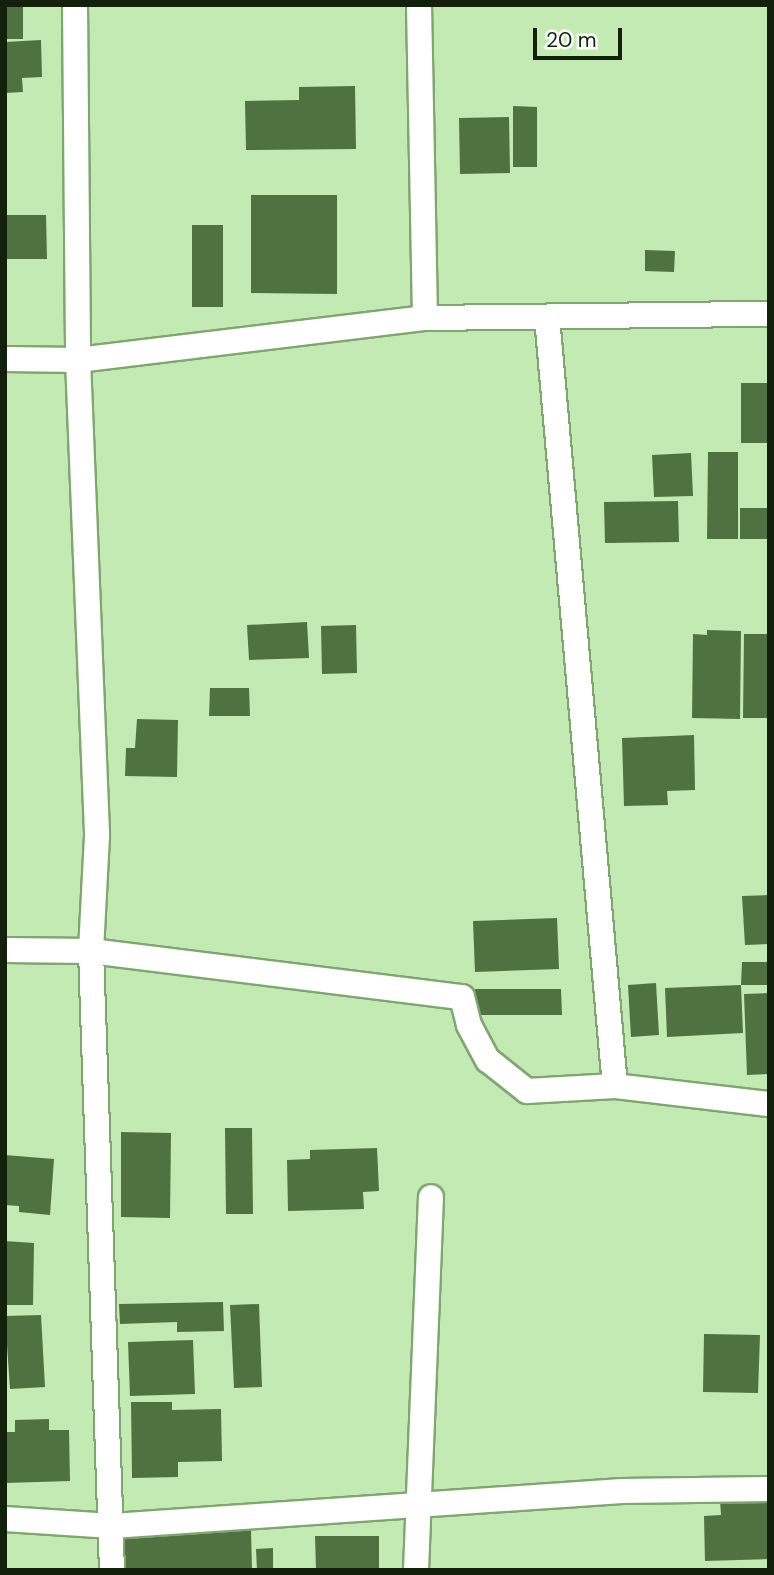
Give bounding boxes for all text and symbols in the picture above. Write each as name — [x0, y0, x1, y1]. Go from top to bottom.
scale bar — [536, 14, 625, 58]
text: 20 m — [546, 26, 597, 54]

